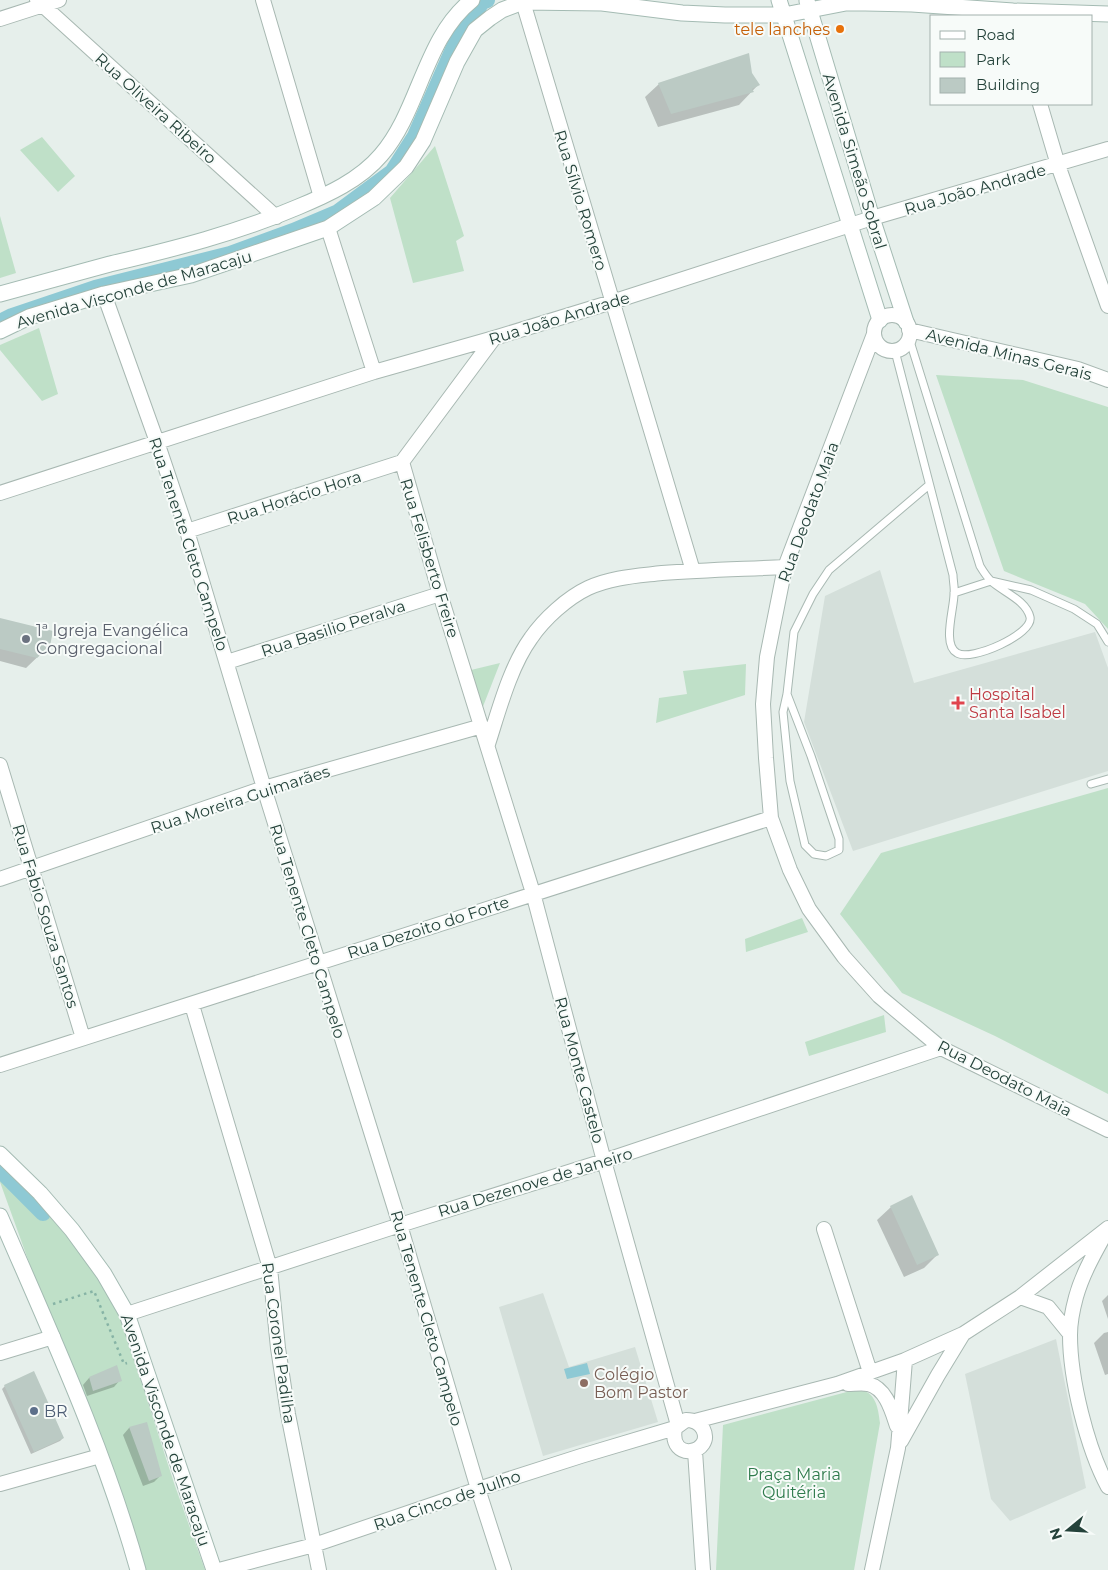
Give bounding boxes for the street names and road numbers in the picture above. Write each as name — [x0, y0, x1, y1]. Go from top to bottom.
street label: Rua Oliveira Ribeiro — [91, 49, 220, 168]
street label: Avenida Simeão Sobral — [819, 71, 890, 252]
street label: Rua Sílvio Romero — [550, 128, 611, 273]
street label: Rua João Andrade — [902, 160, 1048, 219]
street label: Avenida Visconde de Maracaju — [14, 247, 254, 332]
street label: Rua João Andrade — [486, 288, 632, 349]
street label: Avenida Minas Gerais — [924, 325, 1094, 384]
street label: Rua Tenente Cleto Campelo — [145, 435, 232, 653]
street label: Rua Deodato Maia — [774, 439, 843, 585]
street label: Rua Horácio Hora — [225, 467, 364, 528]
street label: Rua Felisberto Freire — [396, 476, 463, 640]
street label: Rua Basilio Peralva — [259, 596, 408, 661]
street label: Rua Moreira Guimarães — [148, 761, 332, 837]
street label: Rua Fabio Souza Santos — [8, 822, 83, 1010]
street label: Rua Tenente Cleto Campelo — [266, 822, 349, 1041]
street label: Rua Dezoito do Forte — [345, 892, 511, 963]
street label: Rua Monte Castelo — [551, 995, 608, 1145]
street label: Rua Deodato Maia — [935, 1036, 1075, 1121]
street label: Rua Dezenove de Janeiro — [436, 1144, 635, 1221]
street label: Rua Tenente Cleto Campelo — [387, 1208, 466, 1428]
street label: Rua Coronel Padilha — [258, 1261, 299, 1425]
street label: Avenida Visconde de Maracaju — [117, 1312, 214, 1549]
street label: Rua Cinco de Julho — [371, 1466, 523, 1535]

